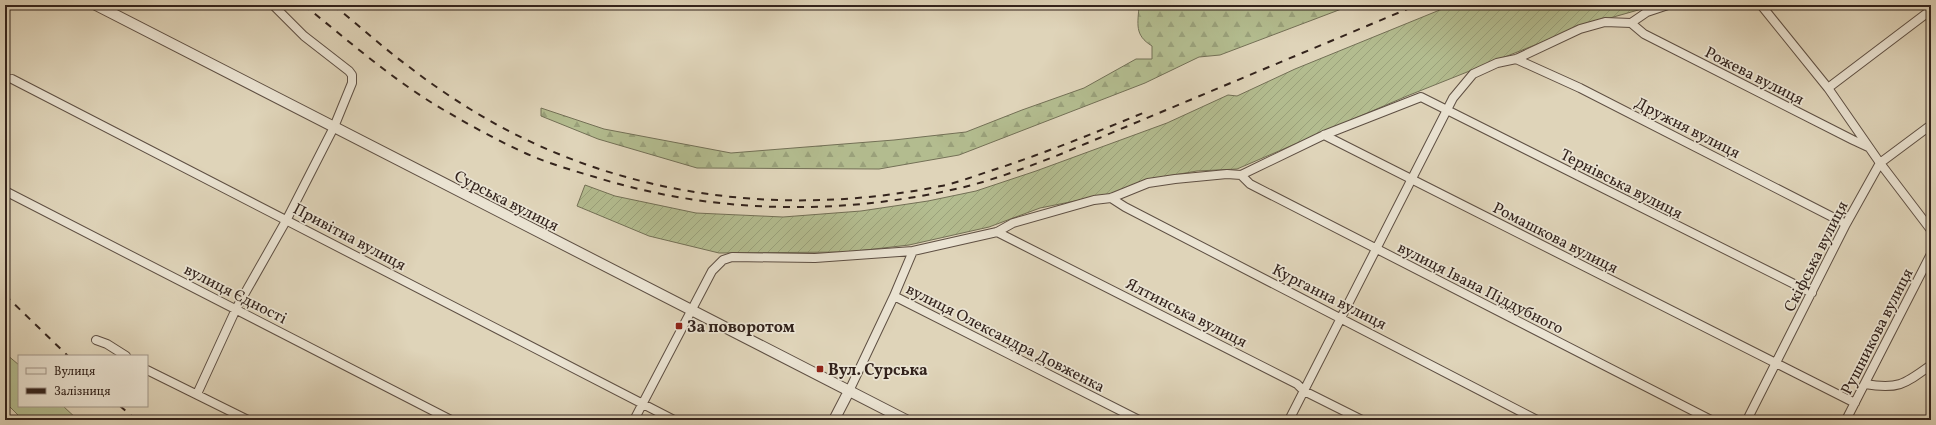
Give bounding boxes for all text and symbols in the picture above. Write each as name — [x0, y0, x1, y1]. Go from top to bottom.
street label: Рожева вулиця — [1701, 42, 1808, 111]
street label: Дружня вулиця — [1631, 93, 1744, 165]
street label: Тернівська вулиця — [1556, 144, 1686, 225]
street label: Сурська вулиця — [450, 166, 562, 238]
street label: Ромашкова вулиця — [1489, 198, 1622, 280]
street label: Скіфська вулиця — [1779, 198, 1854, 316]
street label: Привітна вулиця — [289, 199, 409, 277]
street label: вулиця Івана Піддубного — [1393, 237, 1567, 340]
street label: вулиця Єдності — [180, 259, 291, 330]
street label: Курганна вулиця — [1268, 259, 1390, 336]
street label: Рушникова вулиця — [1836, 265, 1919, 399]
street label: Ялтинська вулиця — [1122, 274, 1251, 354]
street label: вулиця Олександра Довженка — [902, 279, 1108, 399]
place label: За поворотом — [687, 317, 795, 339]
marker: За поворотом — [674, 321, 684, 331]
legend — [18, 355, 148, 407]
place label: Вул. Сурська — [828, 360, 928, 382]
text: Вулиця — [54, 364, 95, 380]
marker: Вул. Сурська — [815, 364, 825, 374]
text: Залізниця — [54, 384, 110, 400]

